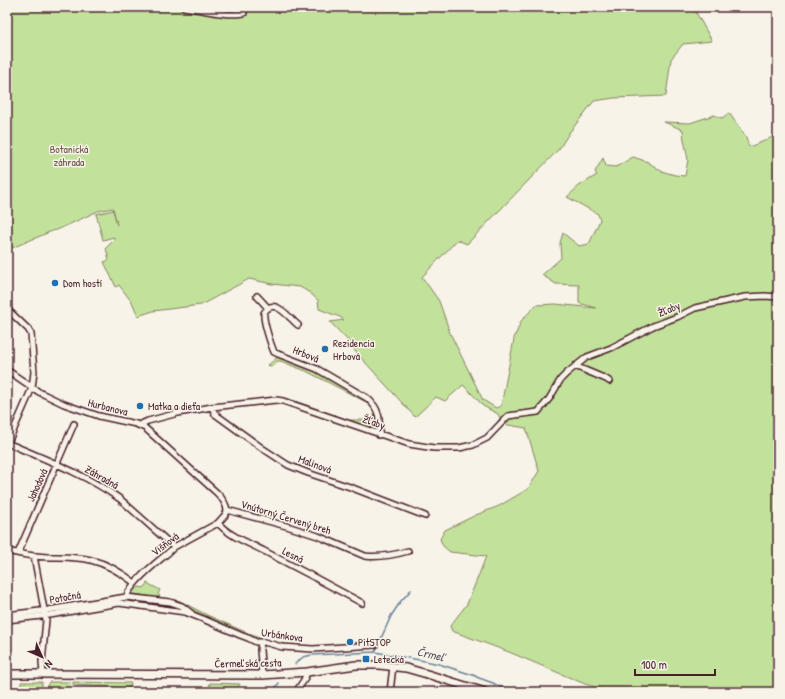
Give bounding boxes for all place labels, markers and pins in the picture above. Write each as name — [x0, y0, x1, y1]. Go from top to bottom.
place label: Dom hostí — [63, 276, 102, 290]
marker: Dom hostí — [50, 278, 60, 288]
place label: Rezidencia Hrbová — [333, 336, 375, 363]
marker: Rezidencia Hrbová — [320, 344, 330, 354]
place label: Matka a dieťa — [148, 399, 201, 413]
marker: Matka a dieťa — [135, 401, 145, 411]
place label: PitSTOP — [358, 635, 391, 649]
marker: PitSTOP — [345, 637, 355, 647]
place label: Letecká — [374, 652, 404, 666]
marker: Letecká — [361, 654, 371, 664]

